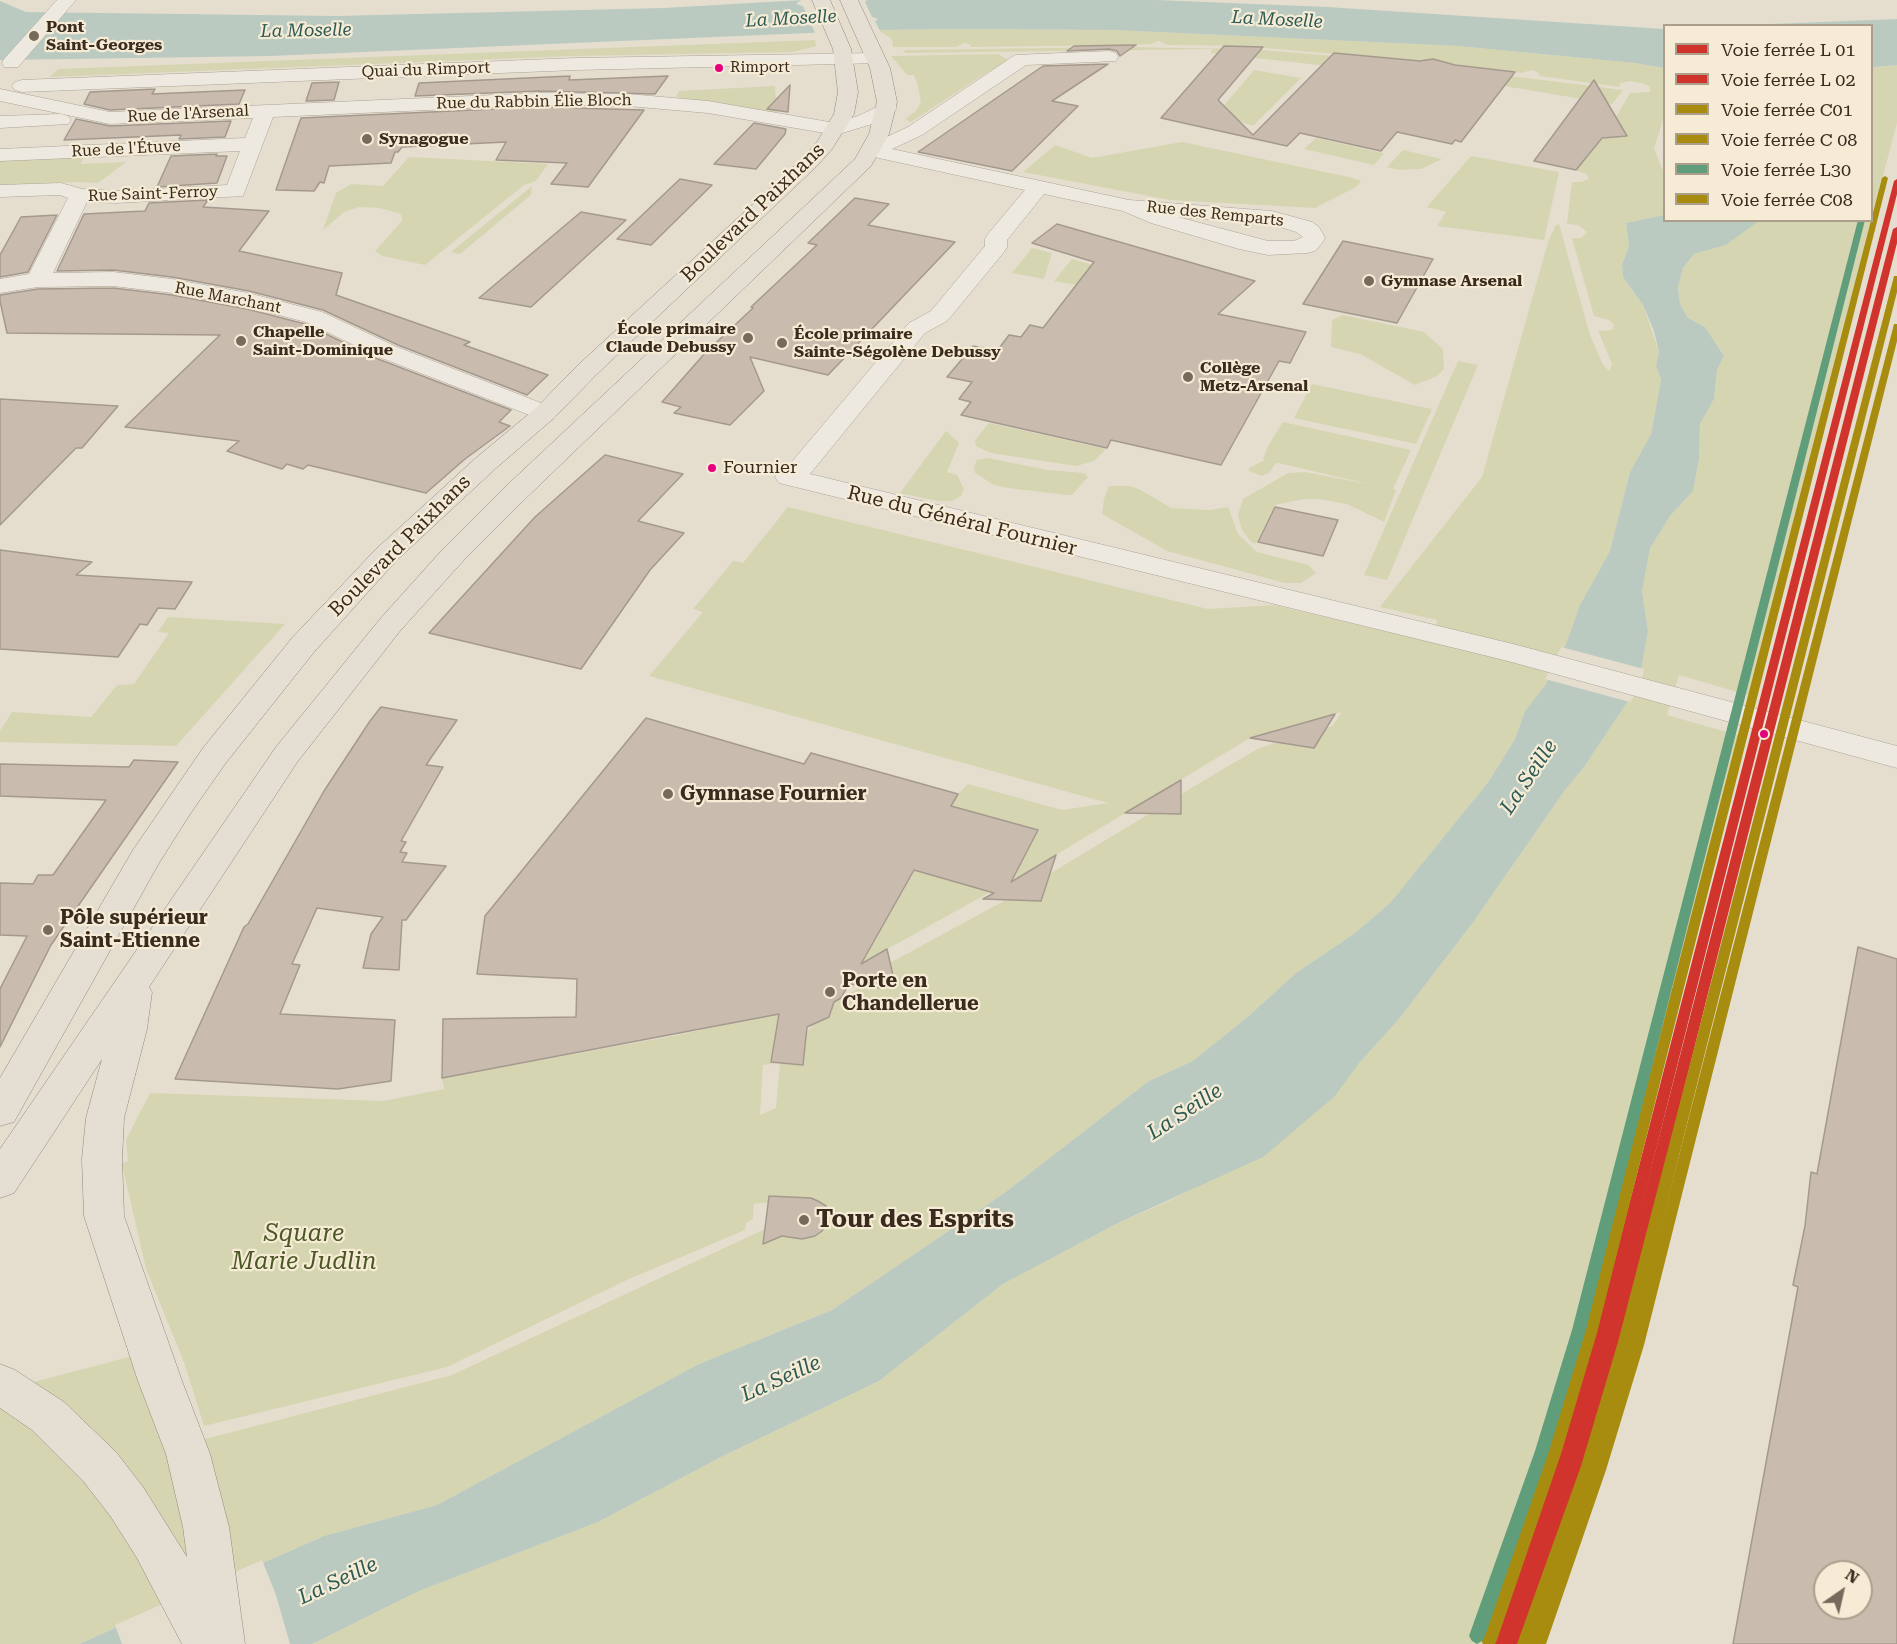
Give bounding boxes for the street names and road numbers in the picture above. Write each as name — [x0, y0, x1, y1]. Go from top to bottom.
street label: Quai du Rimport — [361, 58, 491, 82]
street label: Rue du Rabbin Élie Bloch — [436, 91, 632, 113]
street label: Rue de l'Arsenal — [127, 101, 249, 127]
street label: Rue de l'Étuve — [71, 137, 181, 161]
street label: Boulevard Paixhans — [676, 138, 830, 288]
street label: Rue Saint-Ferroy — [88, 182, 218, 206]
street label: Rue des Remparts — [1145, 197, 1285, 231]
street label: Rue Marchant — [173, 278, 283, 318]
street label: Boulevard Paixhans — [324, 470, 476, 622]
street label: Rue du Général Fournier — [845, 481, 1079, 561]

